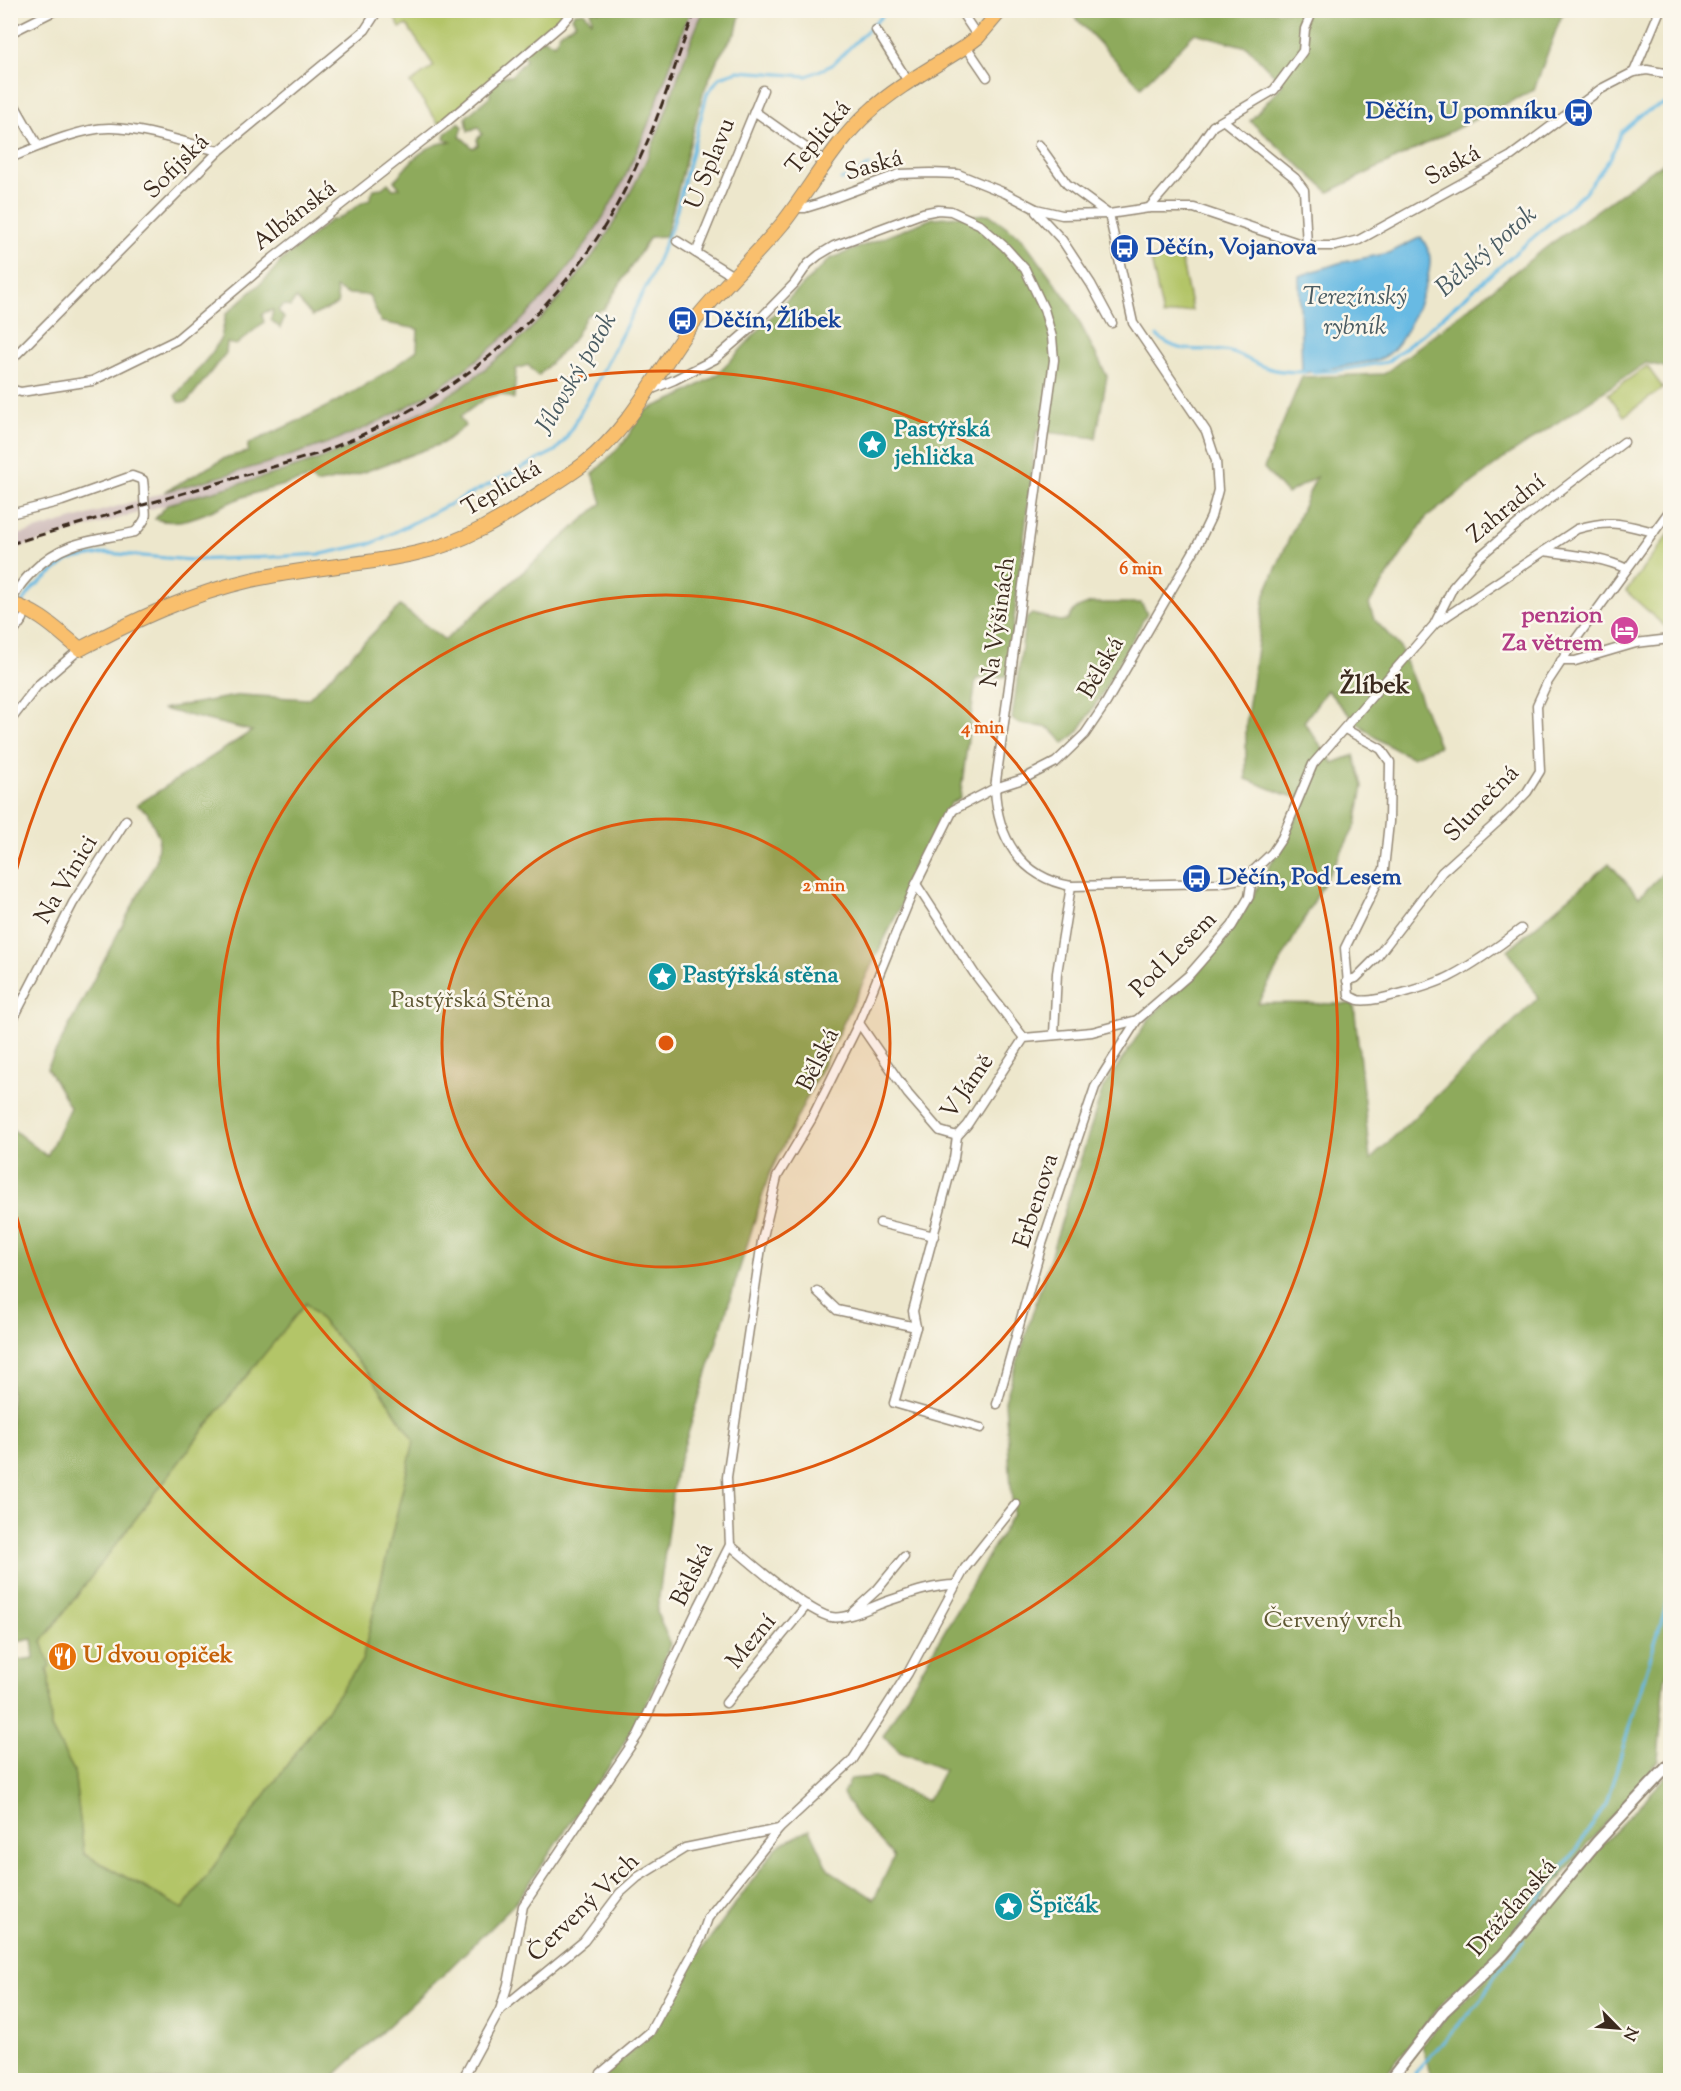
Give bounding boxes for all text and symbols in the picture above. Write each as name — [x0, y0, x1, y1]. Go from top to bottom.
street label: Teplická — [778, 93, 860, 183]
place label: Děčín, U pomníku — [1365, 95, 1557, 129]
bus stop icon: Děčín, U pomníku — [1562, 96, 1594, 128]
street label: U Splavu — [677, 113, 745, 215]
street label: Sofijská — [136, 126, 218, 208]
street label: Saská — [1419, 137, 1487, 195]
street label: Saská — [841, 142, 907, 190]
street label: Albánská — [246, 172, 344, 260]
water label: Bělský potok — [1428, 197, 1546, 307]
place label: Děčín, Vojanova — [1146, 231, 1318, 265]
bus stop icon: Děčín, Vojanova — [1109, 232, 1141, 264]
water label: Terezínský rybník — [1303, 279, 1407, 346]
place label: Děčín, Žlíbek — [704, 304, 842, 338]
bus stop icon: Děčín, Žlíbek — [667, 305, 699, 337]
water label: Jílovský potok — [526, 306, 627, 443]
place label: Pastýřská jehlička — [894, 413, 991, 475]
place icon: Pastýřská jehlička — [857, 428, 889, 460]
street label: Teplická — [456, 452, 548, 526]
street label: Zahradní — [1461, 466, 1554, 552]
street label: Na Výšinách — [973, 555, 1025, 689]
text: 6 min — [1119, 557, 1163, 583]
place label: penzion Za větrem — [1502, 599, 1604, 661]
hotel icon: penzion Za větrem — [1608, 614, 1640, 646]
street label: Bělská — [1071, 631, 1133, 705]
district label: Žlíbek — [1340, 668, 1411, 705]
text: 4 min — [960, 716, 1005, 742]
street label: Slunečná — [1436, 758, 1528, 850]
street label: Na Vinici — [27, 829, 107, 931]
place label: Děčín, Pod Lesem — [1218, 861, 1402, 895]
bus stop icon: Děčín, Pod Lesem — [1181, 862, 1213, 894]
text: 2 min — [803, 874, 846, 900]
street label: Pod Lesem — [1123, 904, 1225, 1006]
place label: Pastýřská stěna — [683, 959, 840, 993]
place icon: Pastýřská stěna — [646, 960, 678, 992]
park label: Pastýřská Stěna — [391, 984, 551, 1018]
street label: Bělská — [789, 1023, 849, 1097]
centre of rings — [656, 1033, 676, 1053]
street label: V Jámě — [933, 1047, 1003, 1127]
street label: Erbenova — [1006, 1149, 1068, 1253]
street label: Bělská — [663, 1538, 723, 1612]
park label: Červený vrch — [1264, 1604, 1402, 1638]
street label: Mezní — [719, 1607, 785, 1677]
place label: U dvou opiček — [83, 1639, 234, 1673]
restaurant icon: U dvou opiček — [46, 1640, 78, 1672]
street label: Červený Vrch — [520, 1846, 648, 1970]
street label: Drážďanská — [1461, 1851, 1565, 1965]
place label: Špičák — [1029, 1889, 1099, 1923]
place icon: Špičák — [992, 1890, 1024, 1922]
north arrow — [1588, 1998, 1648, 2058]
text: N — [1616, 2023, 1642, 2044]

